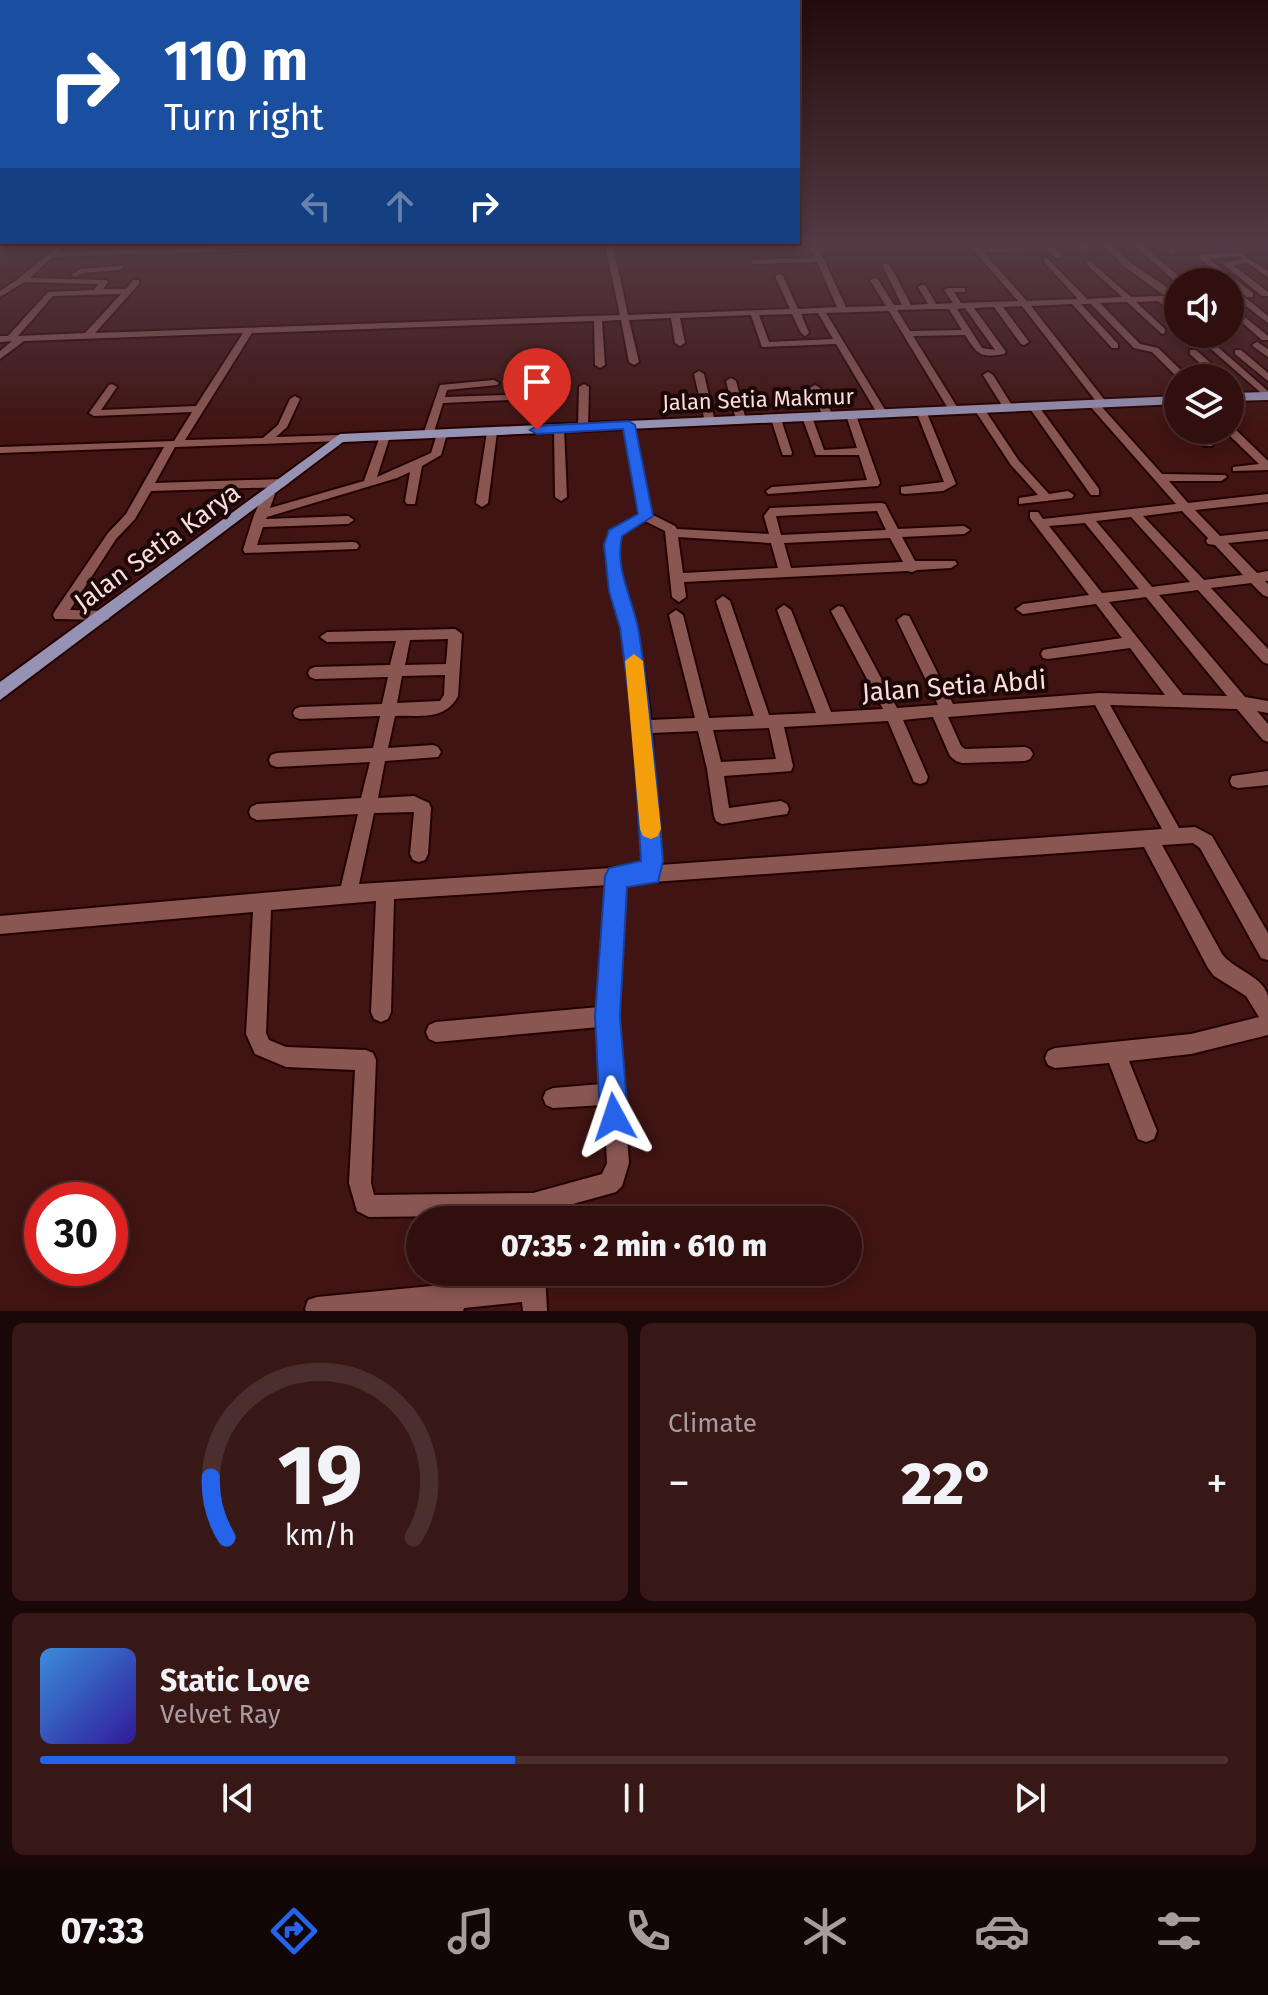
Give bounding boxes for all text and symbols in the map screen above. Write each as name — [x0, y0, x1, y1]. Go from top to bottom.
text: 110 m — [164, 28, 308, 95]
icon: right — [32, 32, 136, 136]
text: Turn right — [164, 96, 324, 140]
icon: left — [294, 184, 338, 228]
icon: ahead — [378, 184, 422, 228]
icon: right — [462, 184, 506, 228]
map controls — [1164, 268, 1244, 444]
button: sound — [1164, 268, 1244, 348]
pin — [503, 348, 571, 430]
icon: arrive — [515, 360, 559, 404]
button: layers — [1164, 364, 1244, 444]
street label: Jalan Setia Makmur — [662, 383, 855, 416]
street label: Jalan Setia Karya — [68, 477, 246, 618]
street label: Jalan Setia Abdi — [861, 665, 1047, 708]
position arrow — [572, 1075, 656, 1159]
speed limit sign: 30 — [24, 1182, 128, 1286]
text: 07:35 · 2 min · 610 m — [501, 1228, 767, 1264]
text: Climate — [668, 1408, 757, 1439]
text: 19 — [277, 1426, 363, 1526]
text: 22° — [901, 1448, 995, 1520]
text: − — [668, 1457, 690, 1510]
text: + — [1206, 1457, 1228, 1510]
text: km/h — [285, 1518, 355, 1553]
text: Static Love — [160, 1663, 310, 1699]
text: Velvet Ray — [160, 1699, 280, 1730]
icon: previous — [216, 1776, 260, 1820]
icon: pause — [612, 1776, 656, 1820]
icon: next — [1008, 1776, 1052, 1820]
icon: directions — [266, 1903, 322, 1959]
icon: music — [443, 1903, 499, 1959]
icon: phone — [620, 1903, 676, 1959]
icon: climate — [797, 1903, 853, 1959]
icon: car — [974, 1903, 1030, 1959]
icon: filters — [1151, 1903, 1207, 1959]
text: 07:33 — [61, 1909, 144, 1953]

